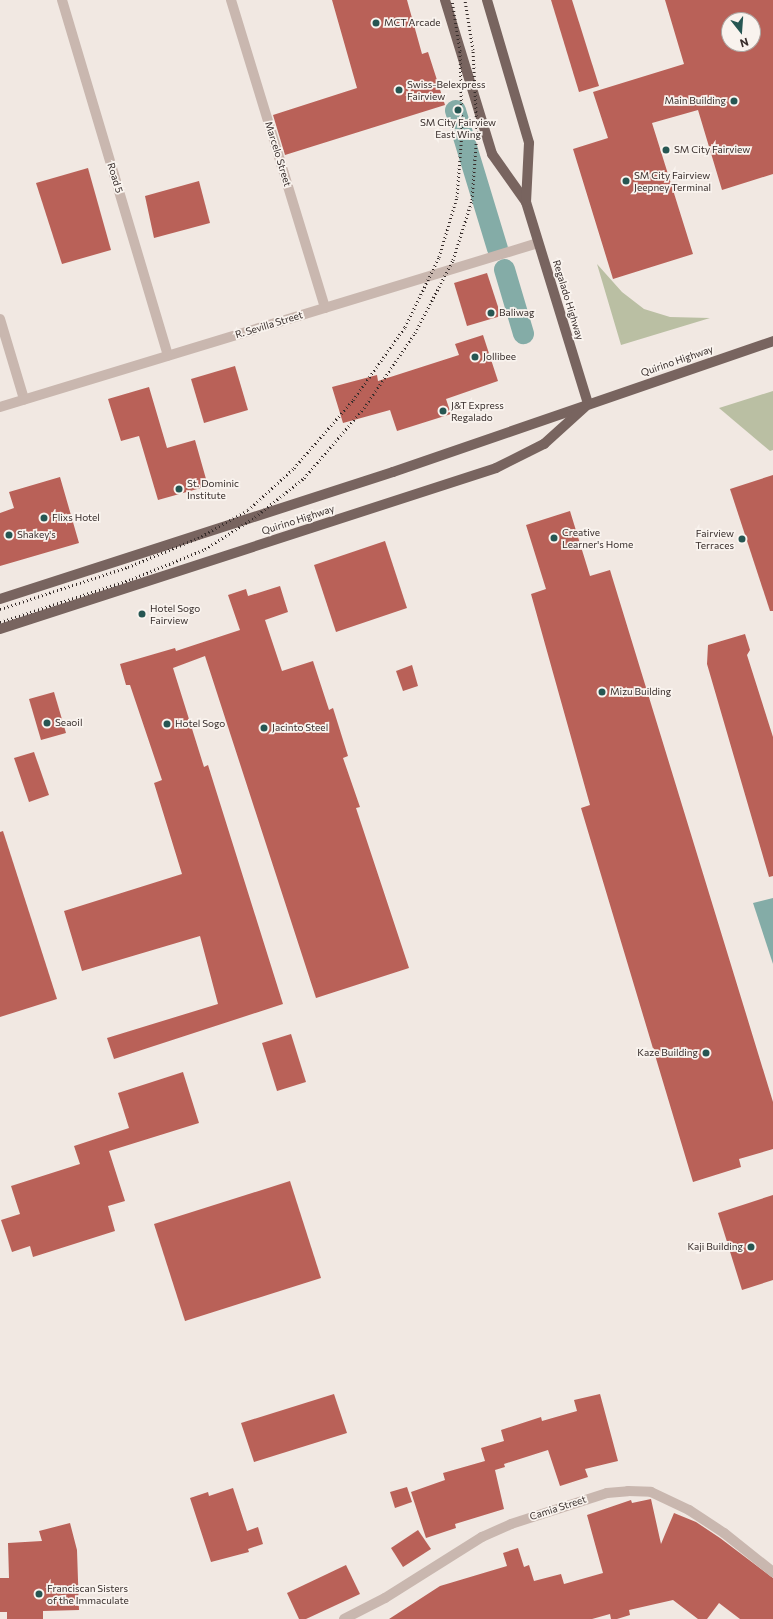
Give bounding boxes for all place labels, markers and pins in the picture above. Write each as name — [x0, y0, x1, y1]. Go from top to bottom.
place label: MCT Arcade — [384, 17, 441, 29]
marker: MCT Arcade — [371, 18, 381, 28]
place label: Swiss-Belexpress Fairview — [407, 78, 485, 102]
marker: Swiss-Belexpress Fairview — [394, 85, 404, 95]
place label: Main Building — [664, 95, 726, 107]
marker: Main Building — [729, 96, 739, 106]
marker: SM City Fairview East Wing — [453, 105, 463, 115]
place label: SM City Fairview East Wing — [420, 116, 496, 140]
place label: SM City Fairview — [674, 144, 750, 156]
marker: SM City Fairview — [661, 145, 671, 155]
place label: SM City Fairview Jeepney Terminal — [634, 169, 711, 192]
marker: SM City Fairview Jeepney Terminal — [621, 176, 631, 186]
place label: Baliwag — [499, 307, 534, 319]
marker: Baliwag — [486, 308, 496, 318]
place label: Jollibee — [483, 351, 516, 363]
marker: Jollibee — [470, 352, 480, 362]
place label: J&T Express Regalado — [451, 399, 504, 422]
marker: J&T Express Regalado — [438, 406, 448, 416]
place label: St. Dominic Institute — [187, 477, 239, 500]
marker: St. Dominic Institute — [174, 484, 184, 494]
place label: Flixs Hotel — [52, 512, 100, 524]
marker: Flixs Hotel — [39, 513, 49, 523]
place label: Creative Learner's Home — [562, 526, 633, 550]
place label: Fairview Terraces — [695, 527, 734, 550]
place label: Shakey's — [17, 529, 56, 541]
marker: Shakey's — [4, 530, 14, 540]
marker: Creative Learner's Home — [549, 533, 559, 543]
marker: Fairview Terraces — [737, 534, 747, 544]
place label: Hotel Sogo Fairview — [150, 602, 200, 626]
marker: Hotel Sogo Fairview — [137, 609, 147, 619]
place label: Mizu Building — [610, 686, 671, 698]
marker: Mizu Building — [597, 687, 607, 697]
place label: Seaoil — [55, 717, 82, 729]
marker: Seaoil — [42, 718, 52, 728]
place label: Hotel Sogo — [175, 718, 225, 730]
marker: Hotel Sogo — [162, 719, 172, 729]
place label: Jacinto Steel — [272, 722, 328, 734]
marker: Jacinto Steel — [259, 723, 269, 733]
place label: Kaze Building — [637, 1047, 698, 1059]
marker: Kaze Building — [701, 1048, 711, 1058]
place label: Kaji Building — [687, 1241, 743, 1253]
marker: Kaji Building — [746, 1242, 756, 1252]
place label: Franciscan Sisters of the Immaculate — [47, 1582, 129, 1606]
marker: Franciscan Sisters of the Immaculate — [34, 1589, 44, 1599]

